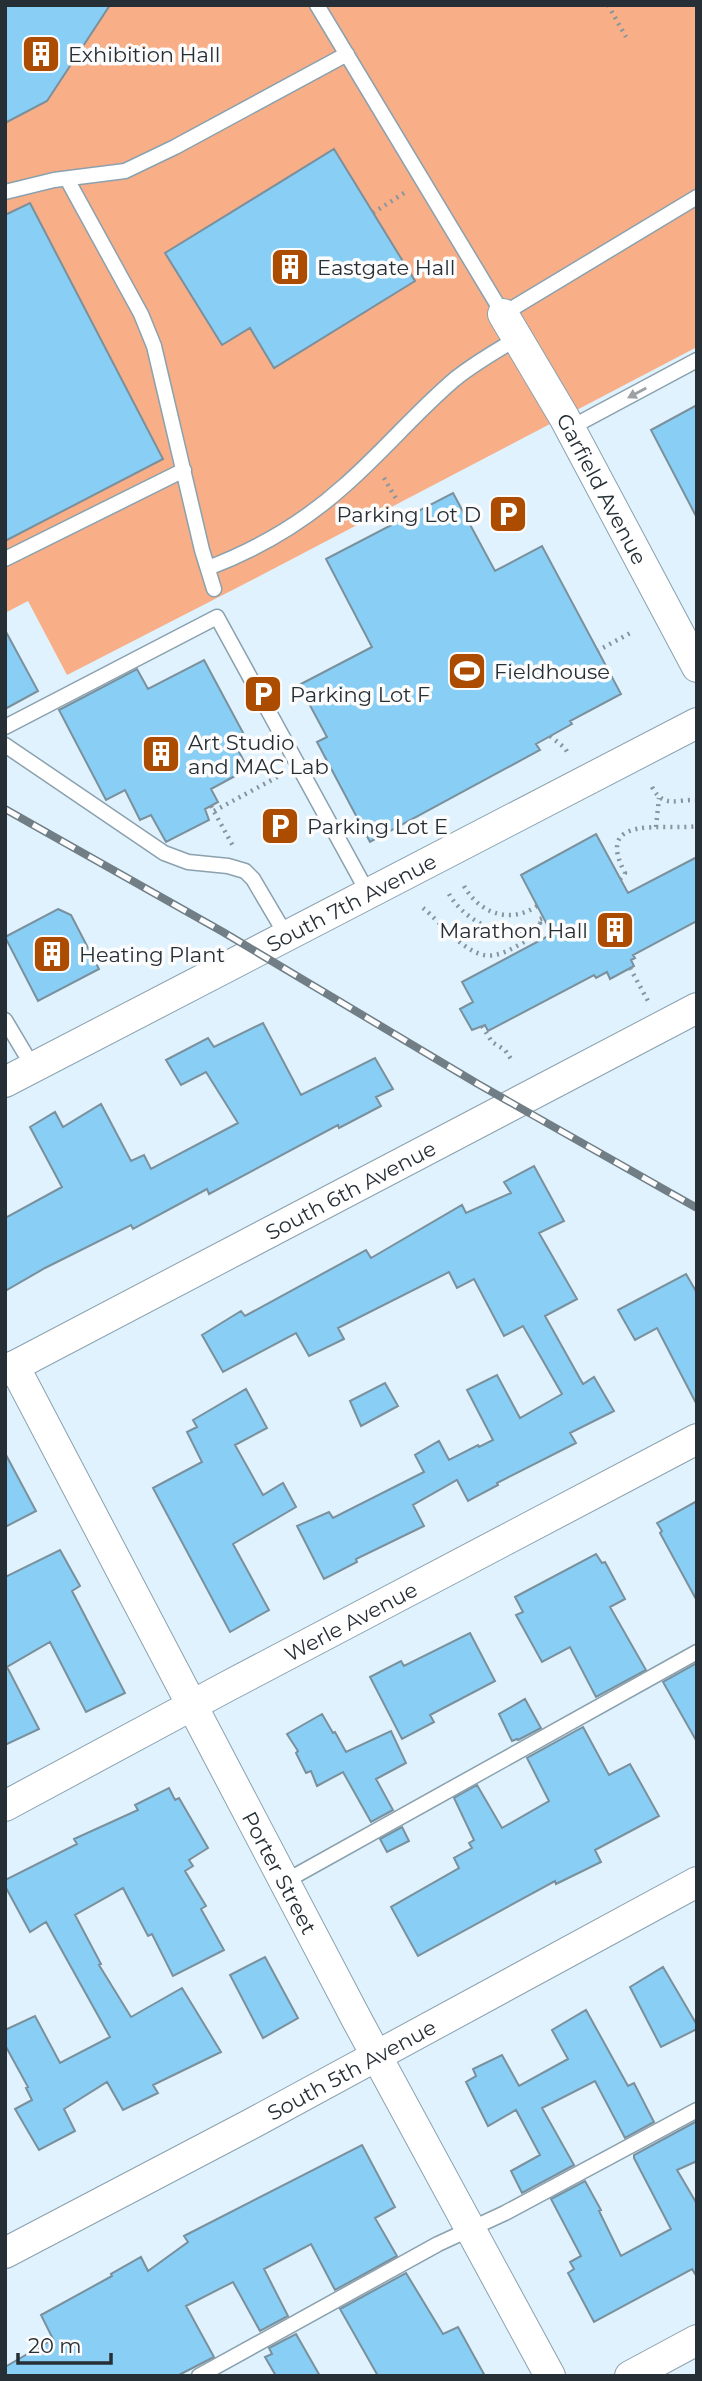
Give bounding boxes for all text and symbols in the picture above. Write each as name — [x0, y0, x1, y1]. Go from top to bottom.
building icon: Exhibition Hall — [20, 33, 62, 75]
place label: Exhibition Hall — [68, 42, 220, 67]
building icon: Eastgate Hall — [269, 246, 311, 288]
place label: Eastgate Hall — [317, 255, 456, 280]
one-way arrow — [626, 386, 646, 398]
street label: Garfield Avenue — [552, 409, 653, 569]
parking icon: Parking Lot D — [487, 493, 529, 535]
place label: Parking Lot D — [337, 502, 481, 527]
sports icon: Fieldhouse — [446, 650, 488, 692]
place label: Fieldhouse — [494, 659, 610, 684]
parking icon: Parking Lot F — [242, 673, 284, 715]
place label: Parking Lot F — [290, 682, 430, 707]
place label: Art Studio and MAC Lab — [188, 730, 329, 779]
building icon: Art Studio and MAC Lab — [140, 733, 182, 775]
parking icon: Parking Lot E — [259, 805, 301, 847]
place label: Parking Lot E — [307, 814, 448, 839]
street label: South 7th Avenue — [262, 848, 440, 957]
building icon: Marathon Hall — [594, 909, 636, 951]
place label: Marathon Hall — [439, 918, 588, 943]
building icon: Heating Plant — [31, 933, 73, 975]
place label: Heating Plant — [79, 942, 225, 967]
street label: South 6th Avenue — [261, 1135, 440, 1245]
street label: Werle Avenue — [280, 1576, 421, 1666]
street label: Porter Street — [237, 1807, 322, 1938]
street label: South 5th Avenue — [263, 2014, 440, 2125]
scale bar — [18, 2322, 110, 2366]
text: 20 m — [28, 2333, 82, 2358]

